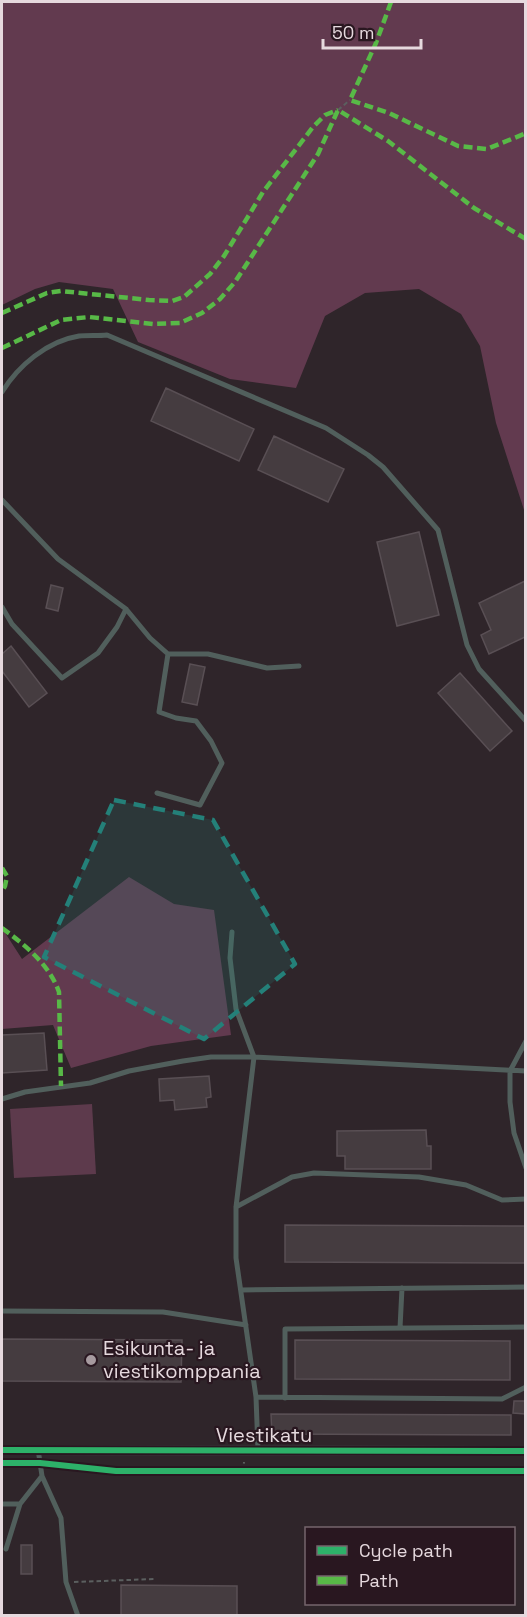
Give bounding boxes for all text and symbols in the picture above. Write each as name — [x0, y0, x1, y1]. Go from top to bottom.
scale bar — [323, 12, 420, 50]
text: 50 m — [332, 21, 374, 44]
place label: Esikunta- ja viestikomppania — [103, 1335, 261, 1384]
marker: Esikunta- ja viestikomppania — [84, 1353, 98, 1367]
street label: Viestikatu — [216, 1422, 312, 1448]
legend — [305, 1527, 515, 1605]
text: Cycle path — [359, 1539, 453, 1562]
text: Path — [359, 1569, 399, 1592]

